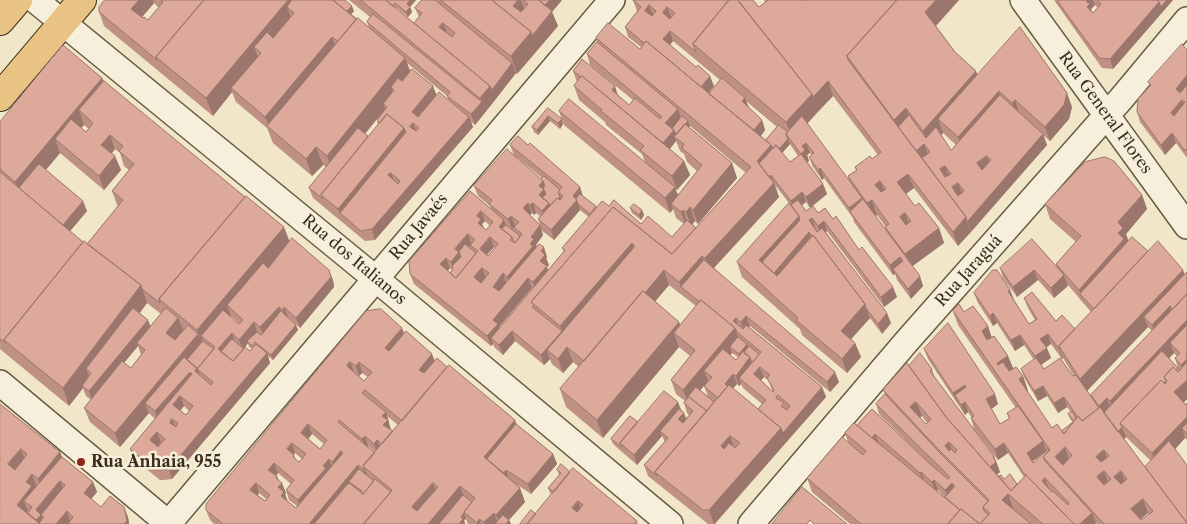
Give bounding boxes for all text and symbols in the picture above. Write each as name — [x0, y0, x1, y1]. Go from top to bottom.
street label: Rua General Flores — [1054, 48, 1156, 178]
street label: Rua Javaés — [386, 190, 452, 264]
street label: Rua dos Italianos — [298, 211, 410, 309]
street label: Rua Jaraguá — [932, 231, 1006, 311]
place label: Rua Anhaia, 955 — [91, 452, 221, 472]
marker: Rua Anhaia, 955 — [75, 456, 87, 468]

